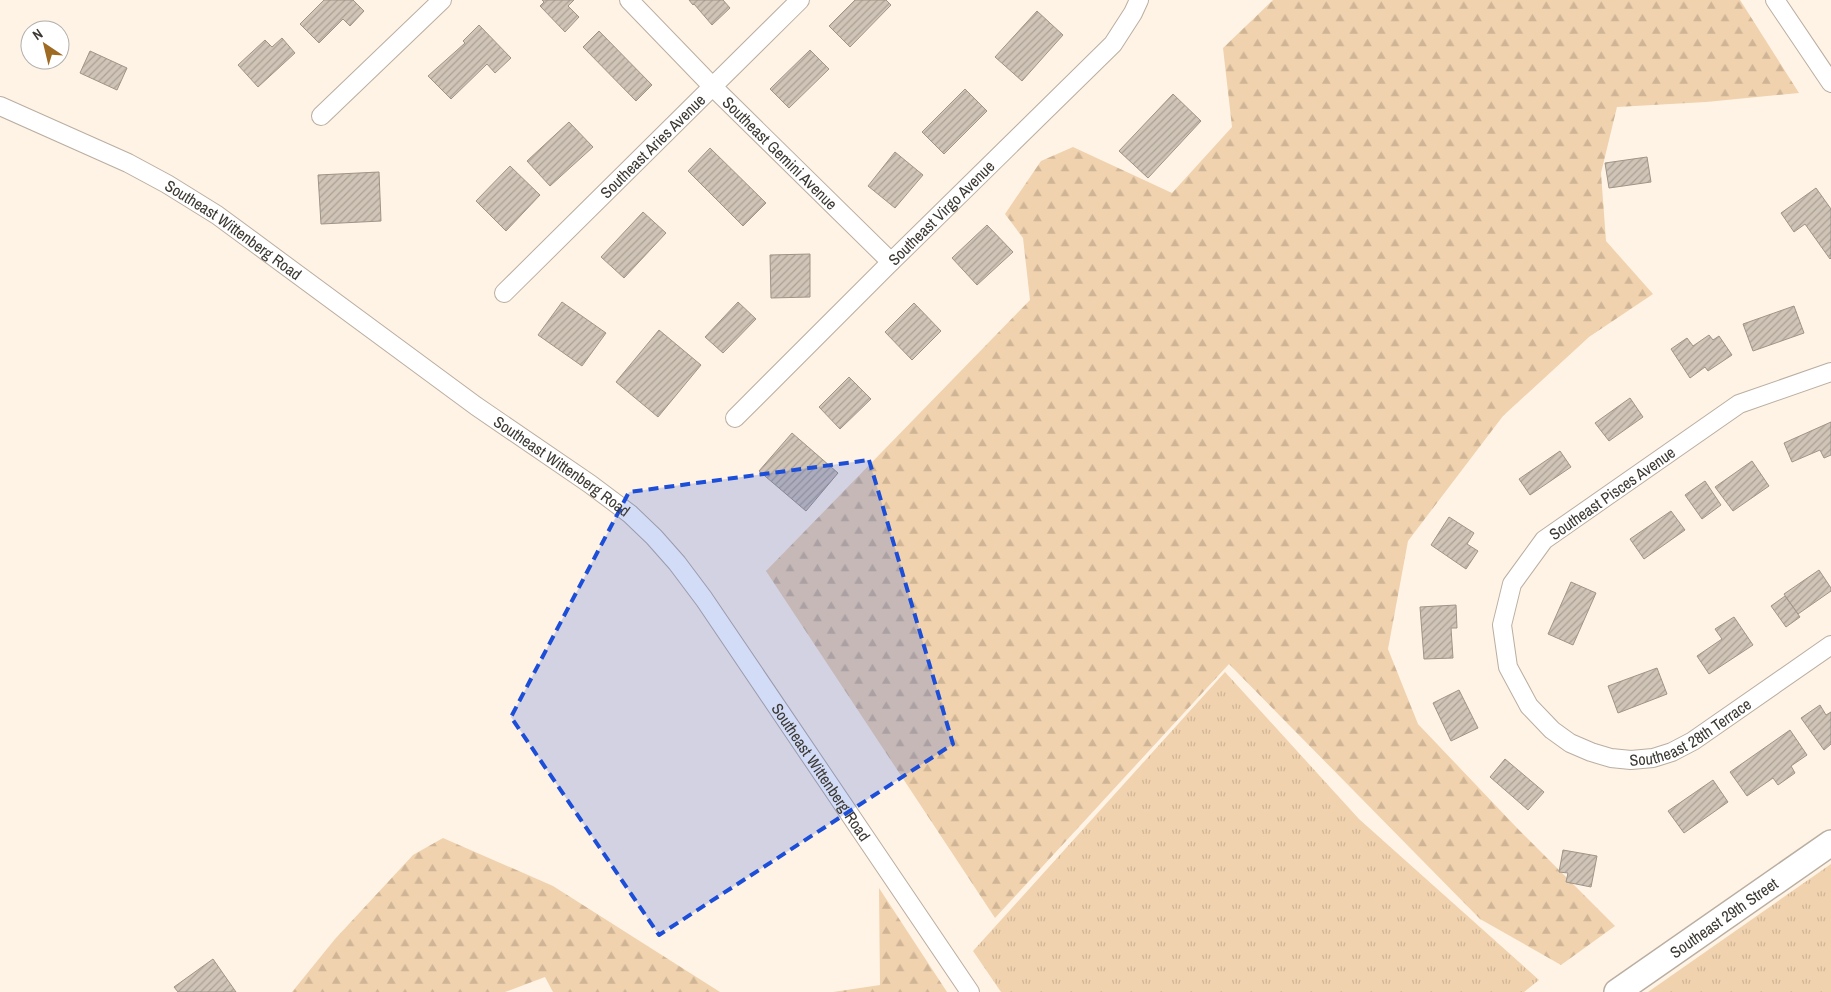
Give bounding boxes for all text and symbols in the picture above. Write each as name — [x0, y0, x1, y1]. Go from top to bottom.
north arrow — [20, 20, 70, 70]
text: N — [29, 25, 46, 44]
street label: Southeast Aries Avenue — [595, 89, 710, 203]
street label: Southeast Gemini Avenue — [718, 91, 842, 214]
street label: Southeast Virgo Avenue — [883, 155, 999, 270]
street label: Southeast Wittenberg Road — [161, 174, 306, 285]
street label: Southeast Wittenberg Road — [490, 410, 635, 521]
street label: Southeast Pisces Avenue — [1545, 441, 1679, 545]
street label: Southeast 28th Terrace — [1628, 693, 1755, 771]
street label: Southeast Wittenberg Road — [767, 699, 876, 845]
street label: Southeast 29th Street — [1665, 872, 1782, 963]

